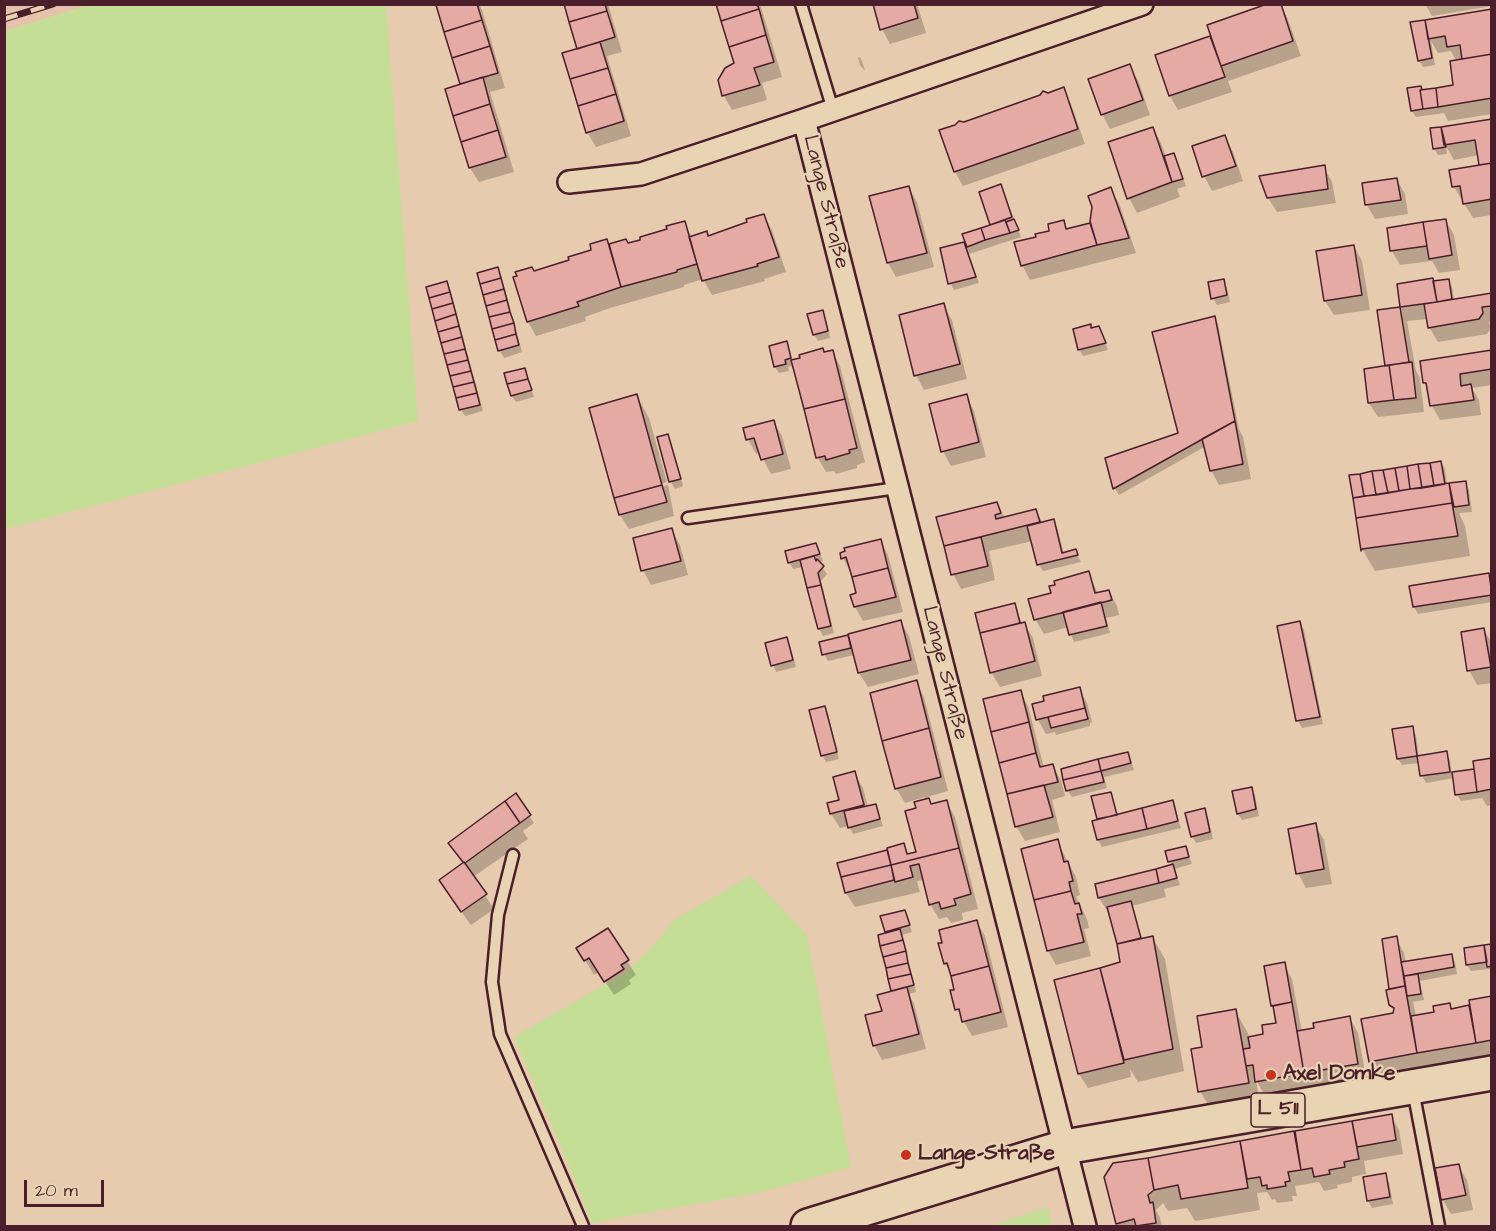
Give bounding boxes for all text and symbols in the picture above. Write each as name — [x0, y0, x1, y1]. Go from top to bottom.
street label: Lange Straße — [796, 133, 854, 271]
street label: Lange Straße — [915, 604, 973, 742]
place label: Axel Domke — [1283, 1062, 1395, 1088]
marker: Axel Domke — [1264, 1068, 1278, 1082]
road number: L 511 — [1251, 1093, 1305, 1127]
place label: Lange Straße — [918, 1142, 1055, 1168]
marker: Lange Straße — [899, 1148, 913, 1162]
scale bar — [27, 1168, 106, 1206]
text: 20 m — [35, 1178, 78, 1203]

